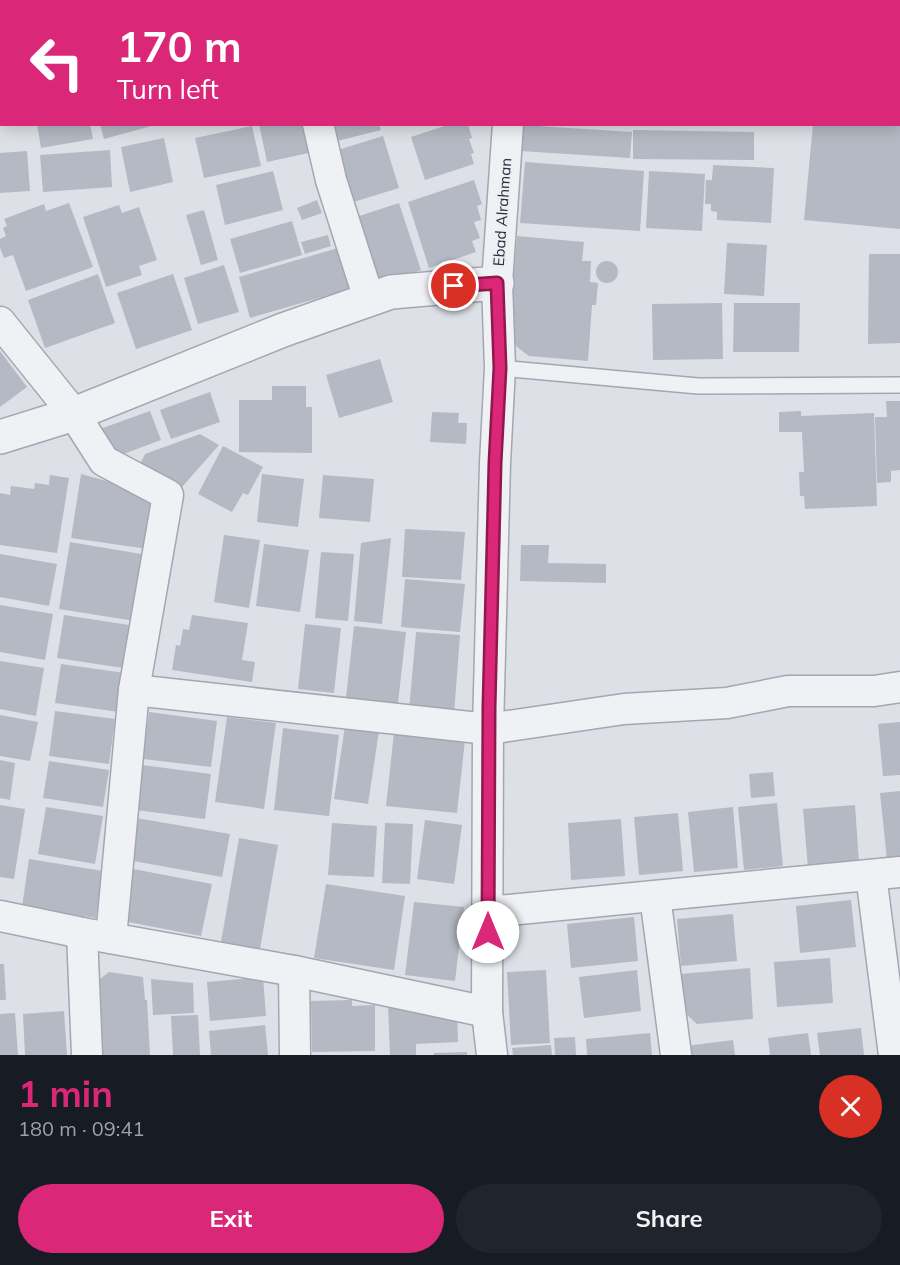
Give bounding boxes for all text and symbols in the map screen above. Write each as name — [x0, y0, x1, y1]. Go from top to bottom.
text: 170 m — [117, 20, 242, 73]
icon: left — [18, 24, 96, 102]
text: Turn left — [117, 72, 219, 106]
street label: Ebad Alrahman — [489, 157, 515, 267]
pin — [428, 260, 479, 311]
icon: arrive — [437, 269, 470, 302]
position arrow — [456, 900, 520, 964]
text: 1 min — [18, 1071, 113, 1116]
button: close — [819, 1075, 882, 1138]
text: 180 m · 09:41 — [18, 1116, 144, 1141]
button: Exit — [18, 1184, 444, 1253]
button: Share — [456, 1184, 882, 1253]

